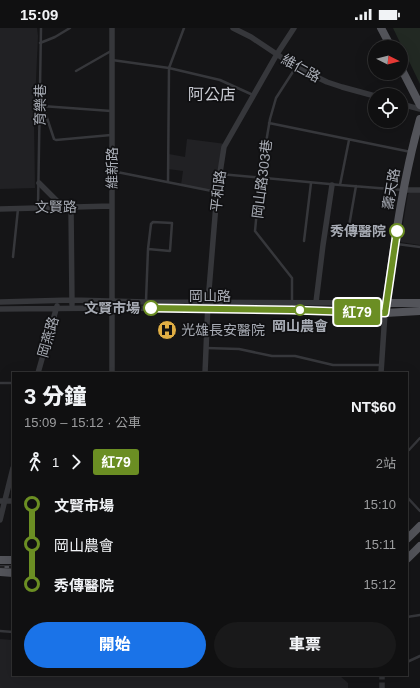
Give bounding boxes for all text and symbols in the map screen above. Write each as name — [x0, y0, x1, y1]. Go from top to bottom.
text: 15:09 — [20, 6, 58, 23]
north arrow — [368, 40, 408, 80]
map controls — [368, 40, 408, 128]
street label: 維仁路 — [279, 51, 323, 85]
street label: 育樂巷 — [32, 84, 48, 126]
district label: 阿公店 — [188, 86, 236, 103]
button: locate — [368, 88, 408, 128]
street label: 岡山路303巷 — [249, 139, 275, 219]
street label: 維新路 — [104, 147, 120, 189]
street label: 壽天路 — [379, 167, 403, 211]
street label: 平和路 — [208, 169, 228, 213]
street label: 文賢路 — [35, 199, 77, 215]
place label: 秀傳醫院 — [330, 223, 386, 239]
marker: 秀傳醫院 — [389, 223, 405, 239]
street label: 岡山路 — [189, 288, 231, 304]
line badge: 紅79 — [334, 299, 380, 325]
place label: 文賢市場 — [84, 300, 140, 316]
marker: 文賢市場 — [143, 300, 159, 316]
marker: 岡山農會 — [294, 304, 306, 316]
text: 紅79 — [342, 304, 372, 320]
street label: 岡燕路 — [35, 315, 61, 359]
place label: 岡山農會 — [272, 318, 328, 334]
hospital icon: 光雄長安醫院 — [156, 319, 178, 341]
place label: 光雄長安醫院 — [181, 322, 265, 338]
text: 3 分鐘 — [24, 384, 86, 409]
text: NT$60 — [351, 398, 396, 415]
text: 15:09 – 15:12 · 公車 — [24, 415, 141, 430]
icon: walk — [24, 451, 46, 473]
icon: forward — [65, 451, 87, 473]
text: 紅79 — [101, 454, 131, 470]
text: 1 — [52, 455, 59, 470]
text: 2站 — [376, 456, 396, 471]
text: 文賢市場 — [54, 497, 114, 514]
text: 15:10 — [363, 497, 396, 512]
text: 岡山農會 — [54, 537, 114, 554]
text: 15:11 — [364, 537, 396, 552]
text: 秀傳醫院 — [54, 577, 114, 594]
text: 15:12 — [363, 577, 396, 592]
button: 開始 — [24, 622, 206, 668]
button: 車票 — [214, 622, 396, 668]

